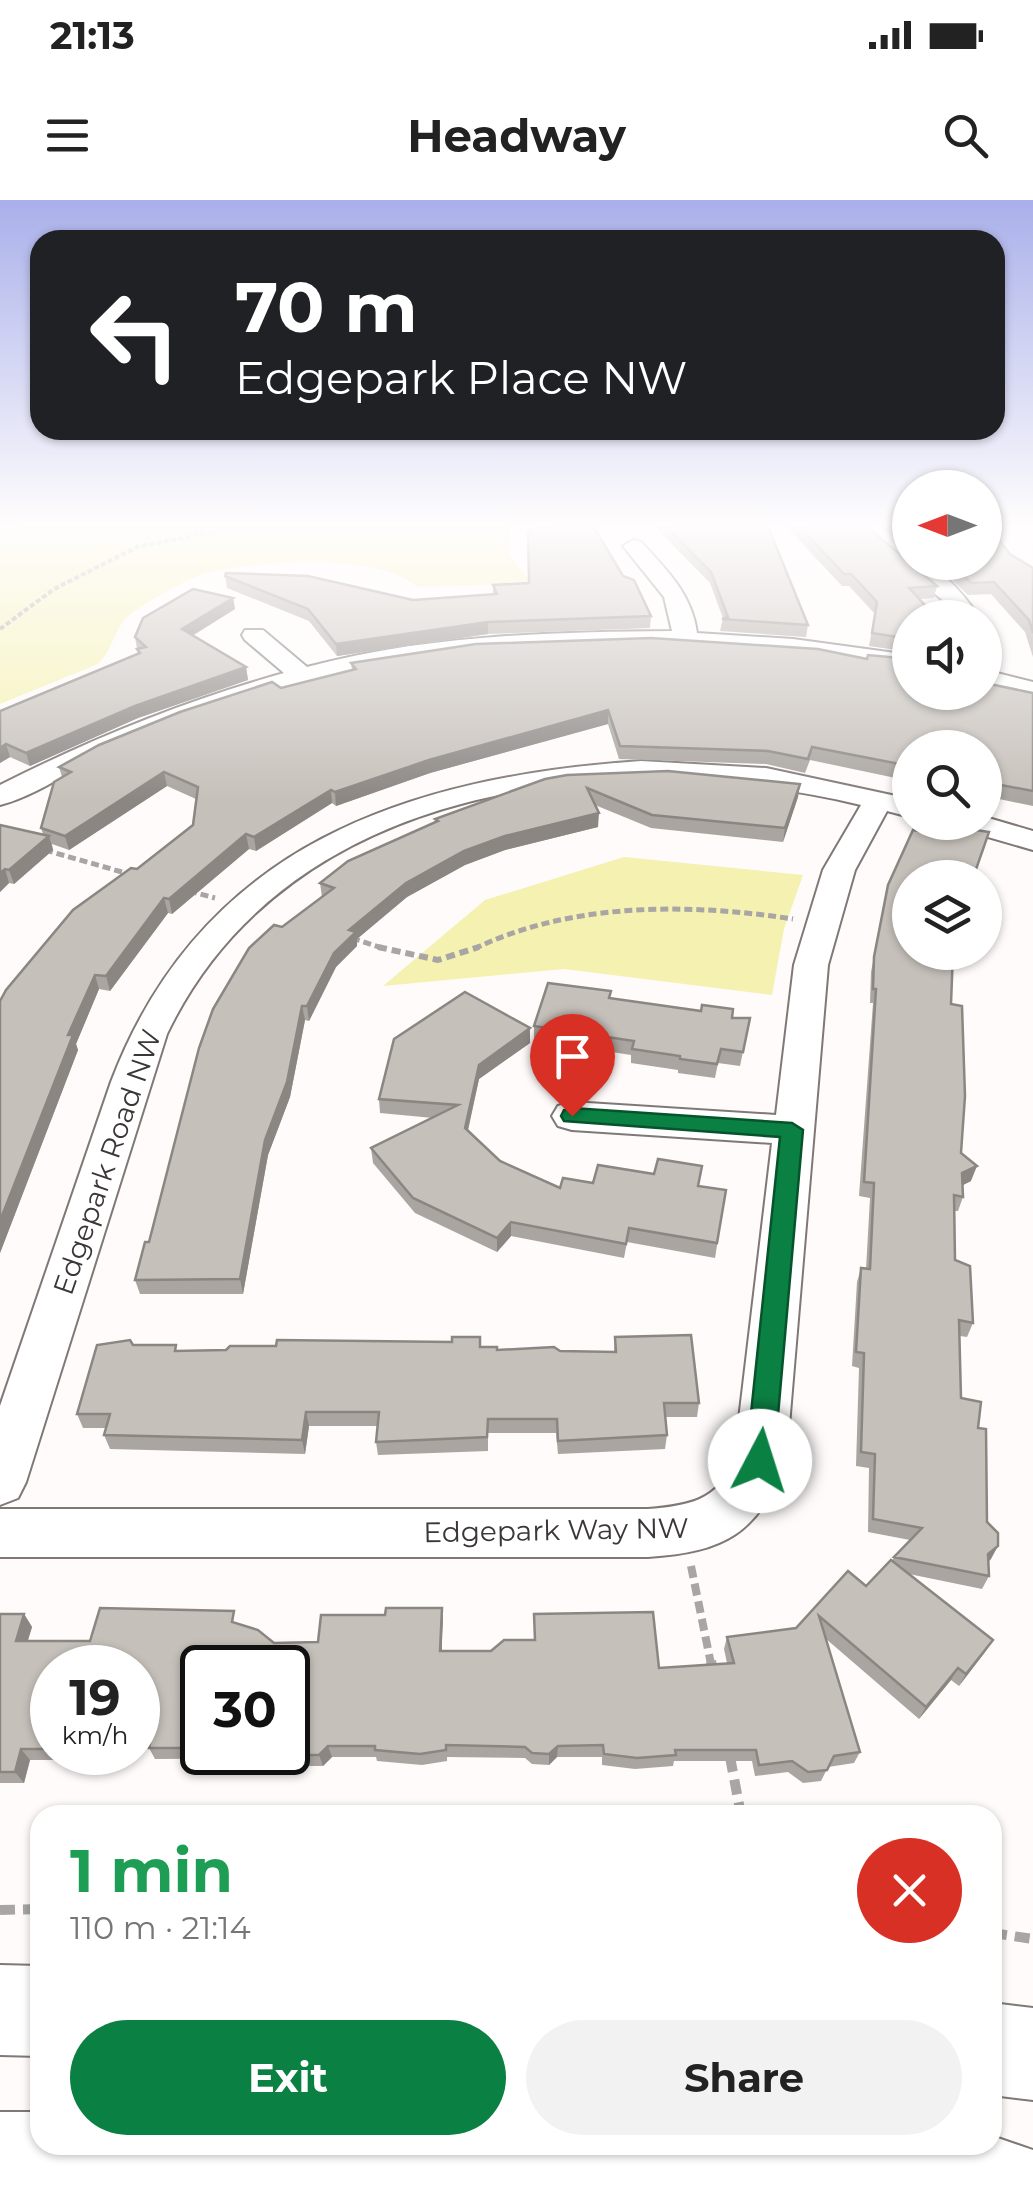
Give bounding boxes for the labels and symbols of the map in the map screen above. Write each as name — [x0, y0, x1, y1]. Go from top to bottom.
north arrow — [892, 470, 1002, 580]
pin — [530, 1014, 615, 1117]
street label: Edgepark Road NW — [46, 1025, 168, 1299]
position arrow — [708, 1409, 812, 1513]
street label: Edgepark Way NW — [423, 1511, 689, 1549]
speed limit sign: 30 — [180, 1645, 310, 1775]

